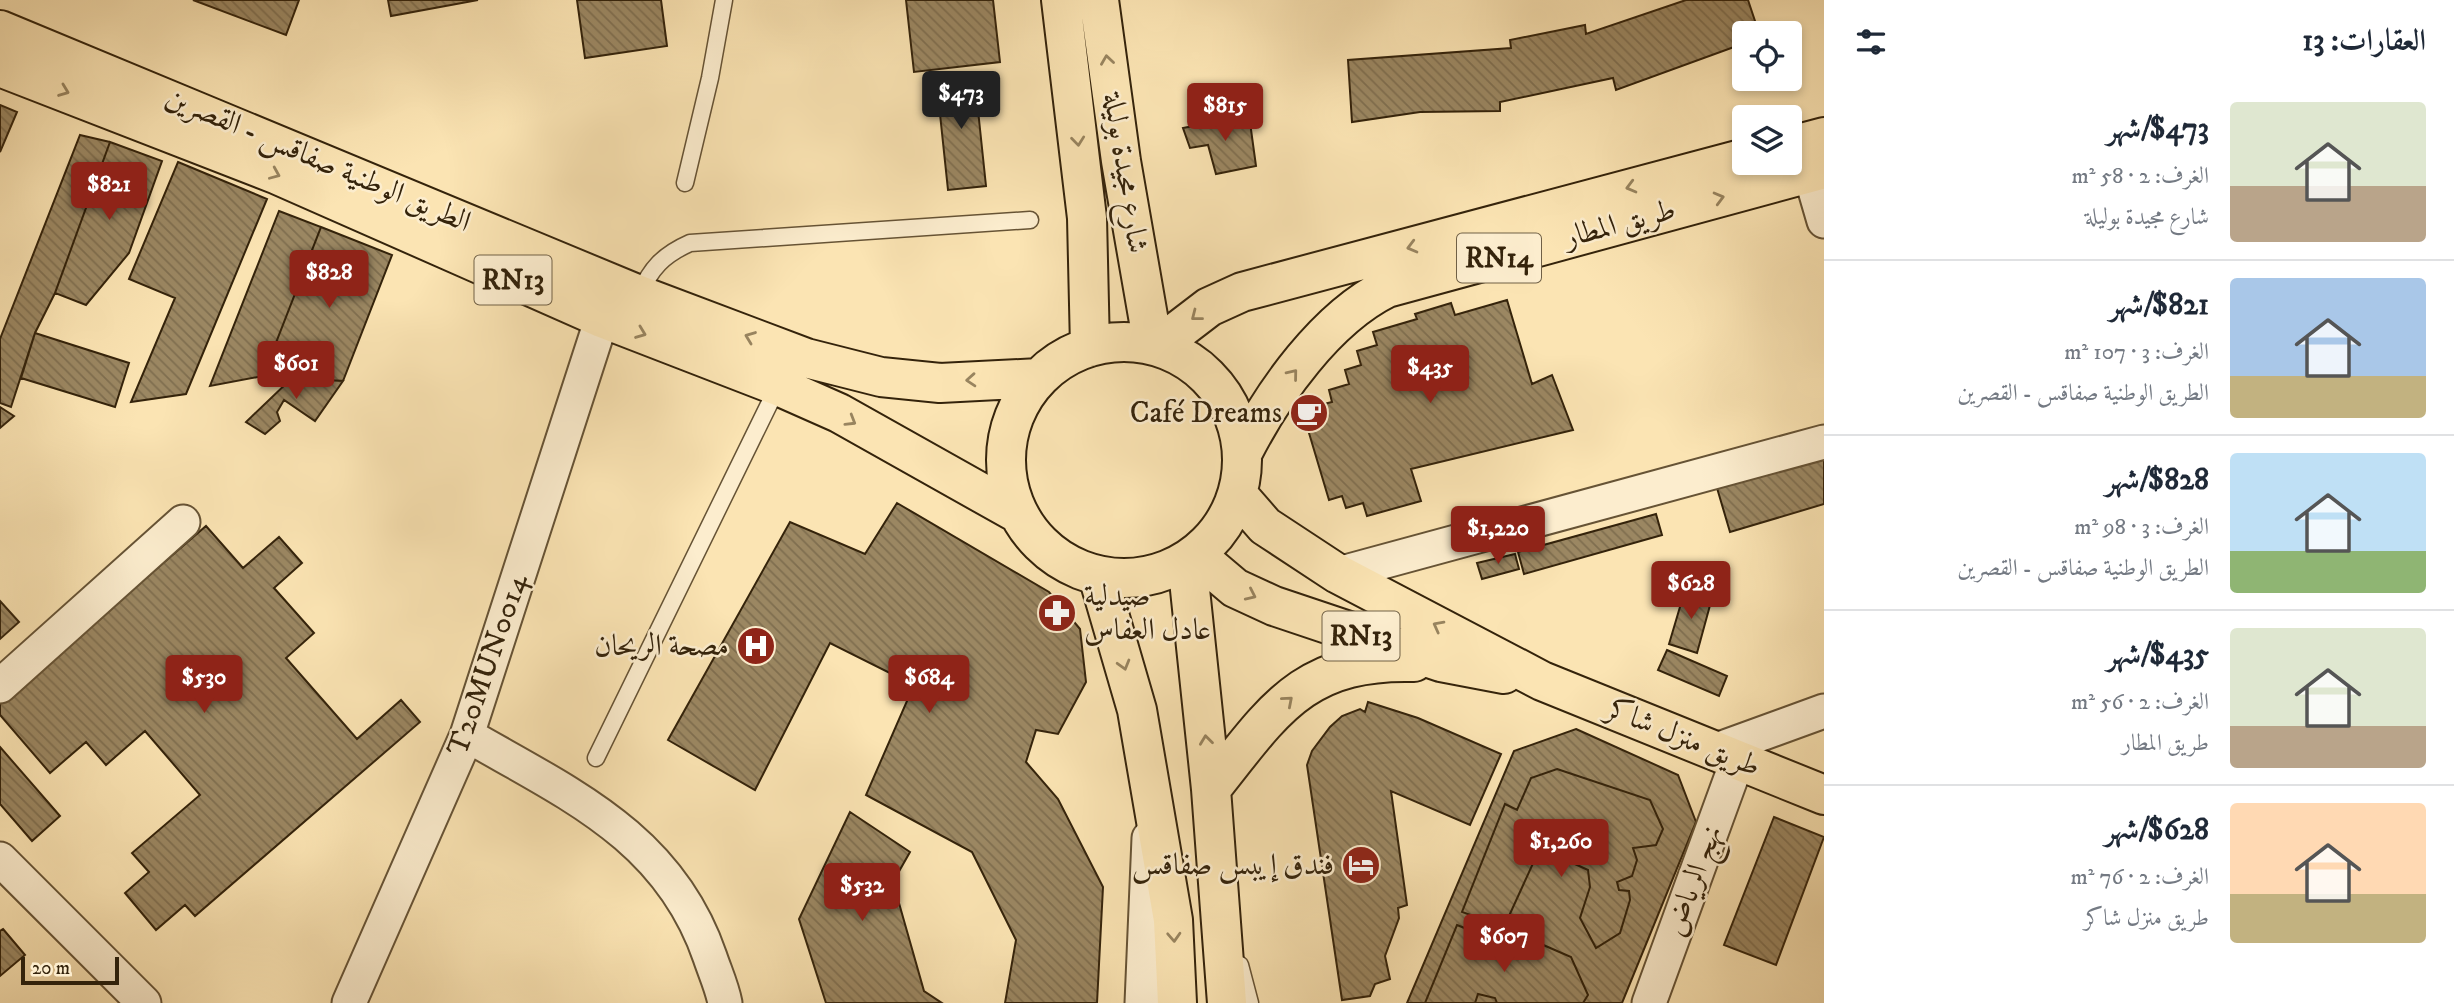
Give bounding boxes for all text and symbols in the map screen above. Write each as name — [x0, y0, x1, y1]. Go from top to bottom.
map controls — [1732, 21, 1802, 175]
button: locate — [1732, 21, 1802, 91]
icon: filters — [1852, 23, 1890, 61]
text: العقارات: 13 — [2302, 23, 2426, 60]
one-way arrow — [1100, 54, 1115, 66]
pin: $473 — [920, 72, 1002, 131]
street label: الطريق الوطنية صفاقس - القصرين — [160, 79, 476, 241]
text: $473 — [938, 79, 984, 108]
one-way arrow — [57, 83, 69, 97]
pin: $815 — [1184, 83, 1266, 143]
street label: شارع مجيدة بوليلة — [1089, 88, 1156, 257]
text: $815 — [1203, 91, 1247, 120]
button: layers — [1732, 105, 1802, 175]
text: $473/شهر — [2107, 111, 2209, 148]
icon: home — [2286, 130, 2370, 214]
one-way arrow — [1070, 135, 1085, 146]
pin: $821 — [68, 162, 150, 222]
text: الغرف: 2 · 58 m² — [2072, 162, 2209, 191]
one-way arrow — [269, 166, 281, 180]
text: $821 — [87, 170, 131, 199]
one-way arrow — [1625, 179, 1637, 194]
street label: طريق المطار — [1557, 191, 1680, 257]
one-way arrow — [1712, 191, 1724, 206]
text: شارع مجيدة بوليلة — [2085, 203, 2209, 232]
road number: RN14 — [1457, 233, 1541, 282]
one-way arrow — [1406, 239, 1418, 253]
pin: $828 — [288, 250, 370, 310]
road number: RN13 — [475, 256, 552, 304]
text: $828 — [306, 258, 352, 287]
text: $821/شهر — [2109, 287, 2209, 324]
icon: home — [2286, 306, 2370, 390]
one-way arrow — [1192, 308, 1204, 321]
one-way arrow — [635, 325, 647, 339]
one-way arrow — [745, 331, 757, 345]
text: الغرف: 3 · 107 m² — [2064, 338, 2209, 367]
pin: $601 — [255, 342, 337, 401]
pin: $435 — [1389, 346, 1471, 405]
text: $601 — [273, 349, 319, 378]
text: $435 — [1407, 353, 1453, 382]
one-way arrow — [1285, 370, 1297, 383]
one-way arrow — [965, 372, 976, 387]
text: الطريق الوطنية صفاقس - القصرين — [1957, 379, 2209, 408]
cafe icon: Café Dreams — [1288, 392, 1330, 434]
place label: Café Dreams — [1130, 395, 1282, 432]
one-way arrow — [844, 412, 857, 425]
text: $828/شهر — [2105, 462, 2209, 499]
icon: home — [2286, 481, 2370, 565]
pin: $1,220 — [1441, 506, 1555, 566]
text: الغرف: 3 · 98 m² — [2074, 513, 2209, 542]
text: $1,220 — [1467, 514, 1529, 543]
text: الطريق الوطنية صفاقس - القصرين — [1957, 554, 2209, 583]
pin: $628 — [1650, 562, 1732, 621]
street label: T20MUN0014 — [440, 569, 537, 761]
text: $628 — [1667, 569, 1715, 598]
place label: صيدلية عادل العفاس — [1084, 578, 1211, 649]
one-way arrow — [1244, 587, 1256, 601]
pharmacy icon: صيدلية عادل العفاس — [1036, 592, 1078, 634]
road number: RN13 — [1322, 612, 1400, 660]
one-way arrow — [1433, 621, 1445, 635]
hospital icon: مصحة الريحان — [735, 625, 777, 667]
place label: مصحة الريحان — [594, 628, 729, 665]
text: $435/شهر — [2107, 637, 2209, 674]
pin: $530 — [163, 656, 245, 715]
pin: $684 — [888, 656, 970, 715]
icon: home — [2286, 656, 2370, 740]
one-way arrow — [1116, 659, 1130, 671]
text: $530 — [182, 663, 226, 692]
text: $684 — [904, 663, 954, 692]
text: الغرف: 2 · 56 m² — [2071, 688, 2209, 717]
street label: طريق منزل شاكر — [1598, 689, 1766, 786]
one-way arrow — [1280, 696, 1292, 709]
text: طريق المطار — [2122, 729, 2209, 758]
one-way arrow — [1199, 734, 1214, 745]
text: $628/شهر — [2105, 812, 2209, 849]
pin: $1,260 — [1504, 820, 1618, 879]
street label: نهج الرياض — [1657, 820, 1738, 944]
text: $1,260 — [1530, 827, 1592, 856]
icon: home — [2286, 831, 2370, 915]
hotel icon: فندق إيبس صفاقس — [1340, 844, 1382, 886]
place label: فندق إيبس صفاقس — [1132, 847, 1334, 884]
text: الغرف: 2 · 76 m² — [2070, 863, 2209, 892]
pin: $532 — [821, 864, 903, 923]
text: $532 — [840, 871, 884, 900]
text: طريق منزل شاكر — [2084, 904, 2209, 933]
pin: $607 — [1463, 914, 1545, 974]
text: $607 — [1479, 922, 1529, 951]
one-way arrow — [1166, 931, 1181, 942]
scale bar — [21, 954, 119, 986]
text: 20 m — [32, 957, 70, 980]

